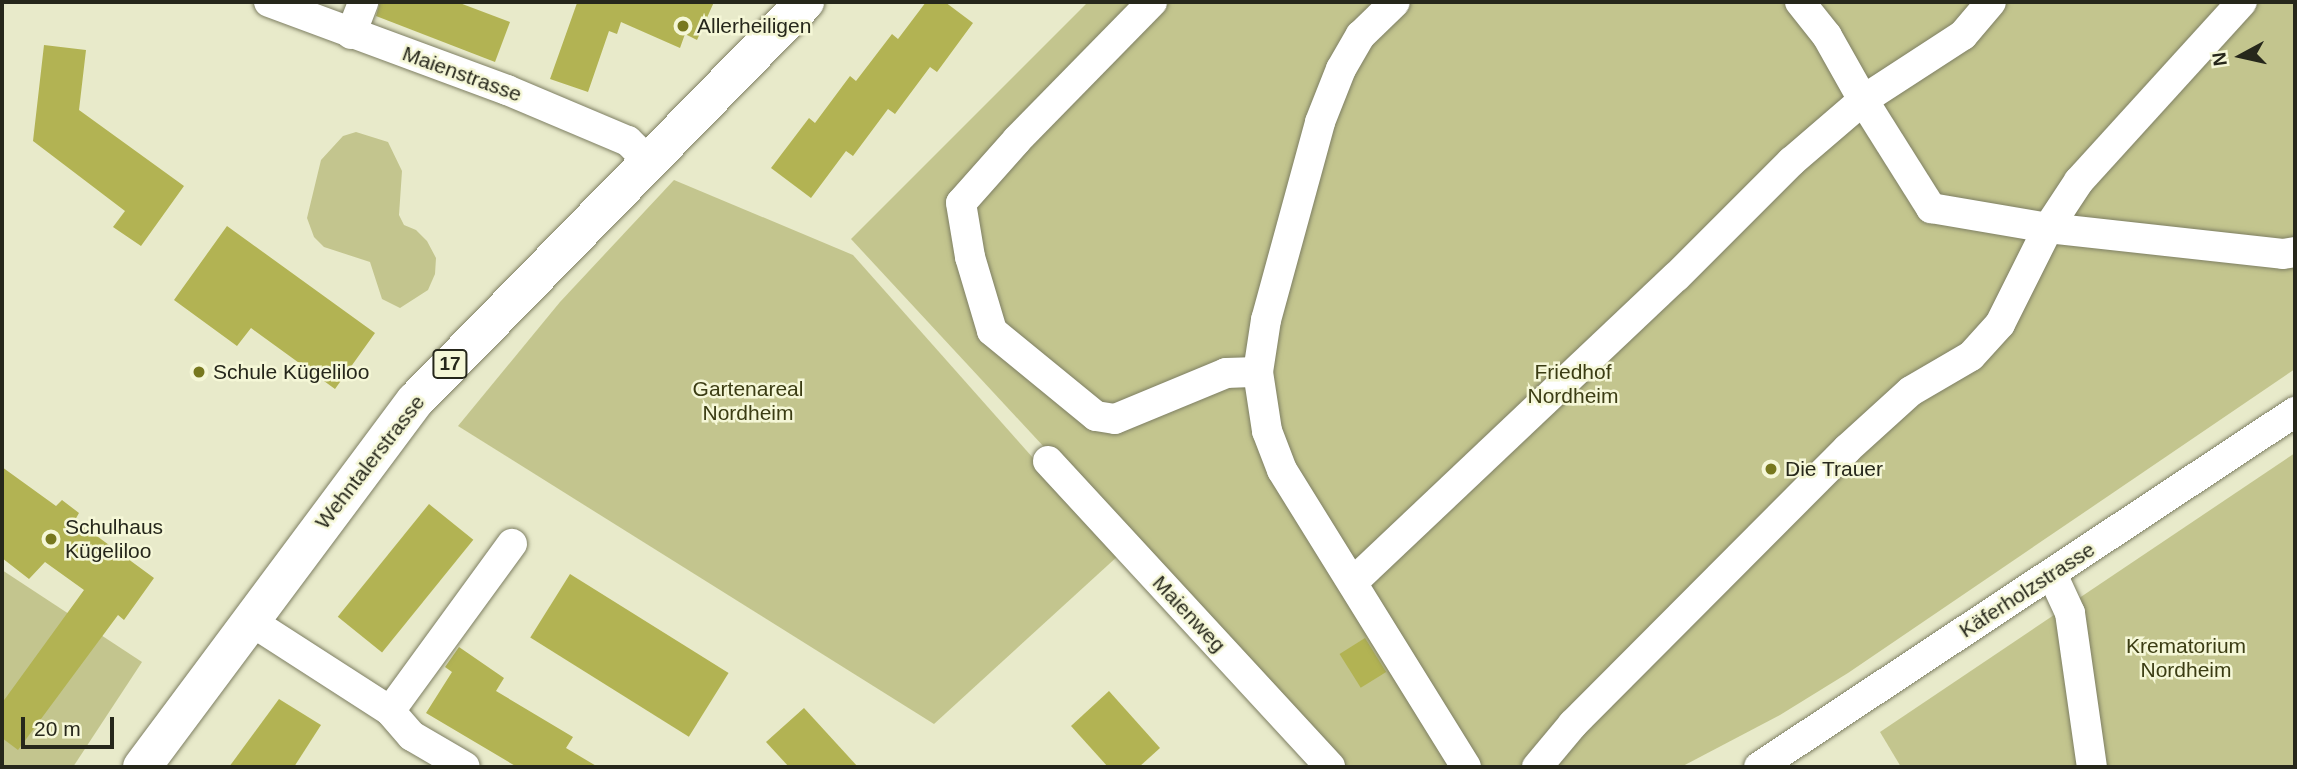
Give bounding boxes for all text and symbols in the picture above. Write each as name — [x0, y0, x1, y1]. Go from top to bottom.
place label: Allerheiligen — [697, 13, 811, 39]
marker: Allerheiligen — [675, 18, 691, 34]
north arrow — [2206, 21, 2276, 91]
street label: Maienstrasse — [399, 41, 525, 107]
text: N — [2208, 51, 2231, 67]
road number: 17 — [431, 348, 469, 380]
place label: Schule Kügeliloo — [213, 359, 369, 385]
park label: Friedhof Nordheim — [1527, 359, 1619, 409]
marker: Schule Kügeliloo — [191, 364, 207, 380]
park label: Gartenareal Nordheim — [693, 376, 803, 426]
street label: Wehntalerstrasse — [310, 390, 430, 534]
place label: Die Trauer — [1785, 456, 1883, 482]
marker: Die Trauer — [1763, 461, 1779, 477]
place label: Schulhaus Kügeliloo — [65, 514, 163, 564]
marker: Schulhaus Kügeliloo — [43, 531, 59, 547]
street label: Käferholzstrasse — [1955, 537, 2099, 643]
street label: Maienweg — [1147, 570, 1231, 658]
park label: Krematorium Nordheim — [2126, 633, 2246, 683]
scale bar — [24, 702, 117, 746]
text: 20 m — [34, 717, 81, 740]

